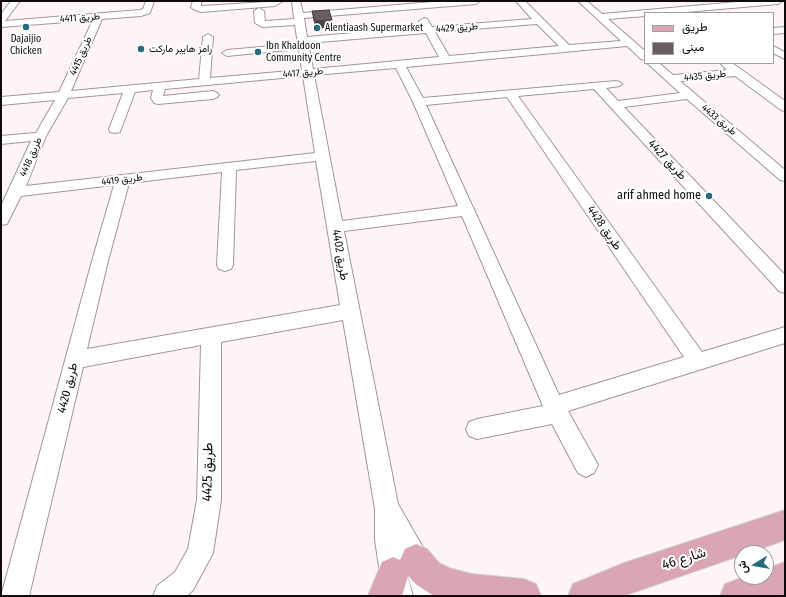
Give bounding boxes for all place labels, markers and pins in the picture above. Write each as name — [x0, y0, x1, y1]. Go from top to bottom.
marker: Dajaijio Chicken — [21, 22, 31, 32]
place label: Alentiaash Supermarket — [325, 22, 423, 34]
marker: Alentiaash Supermarket — [312, 23, 322, 33]
place label: Dajaijio Chicken — [10, 33, 42, 56]
place label: Ibn Khaldoon Community Centre — [266, 40, 341, 64]
place label: رامز هايبر ماركت — [149, 43, 212, 55]
marker: رامز هايبر ماركت — [136, 44, 146, 54]
marker: Ibn Khaldoon Community Centre — [253, 47, 263, 57]
place label: arif ahmed home — [617, 189, 701, 203]
marker: arif ahmed home — [704, 191, 714, 201]

